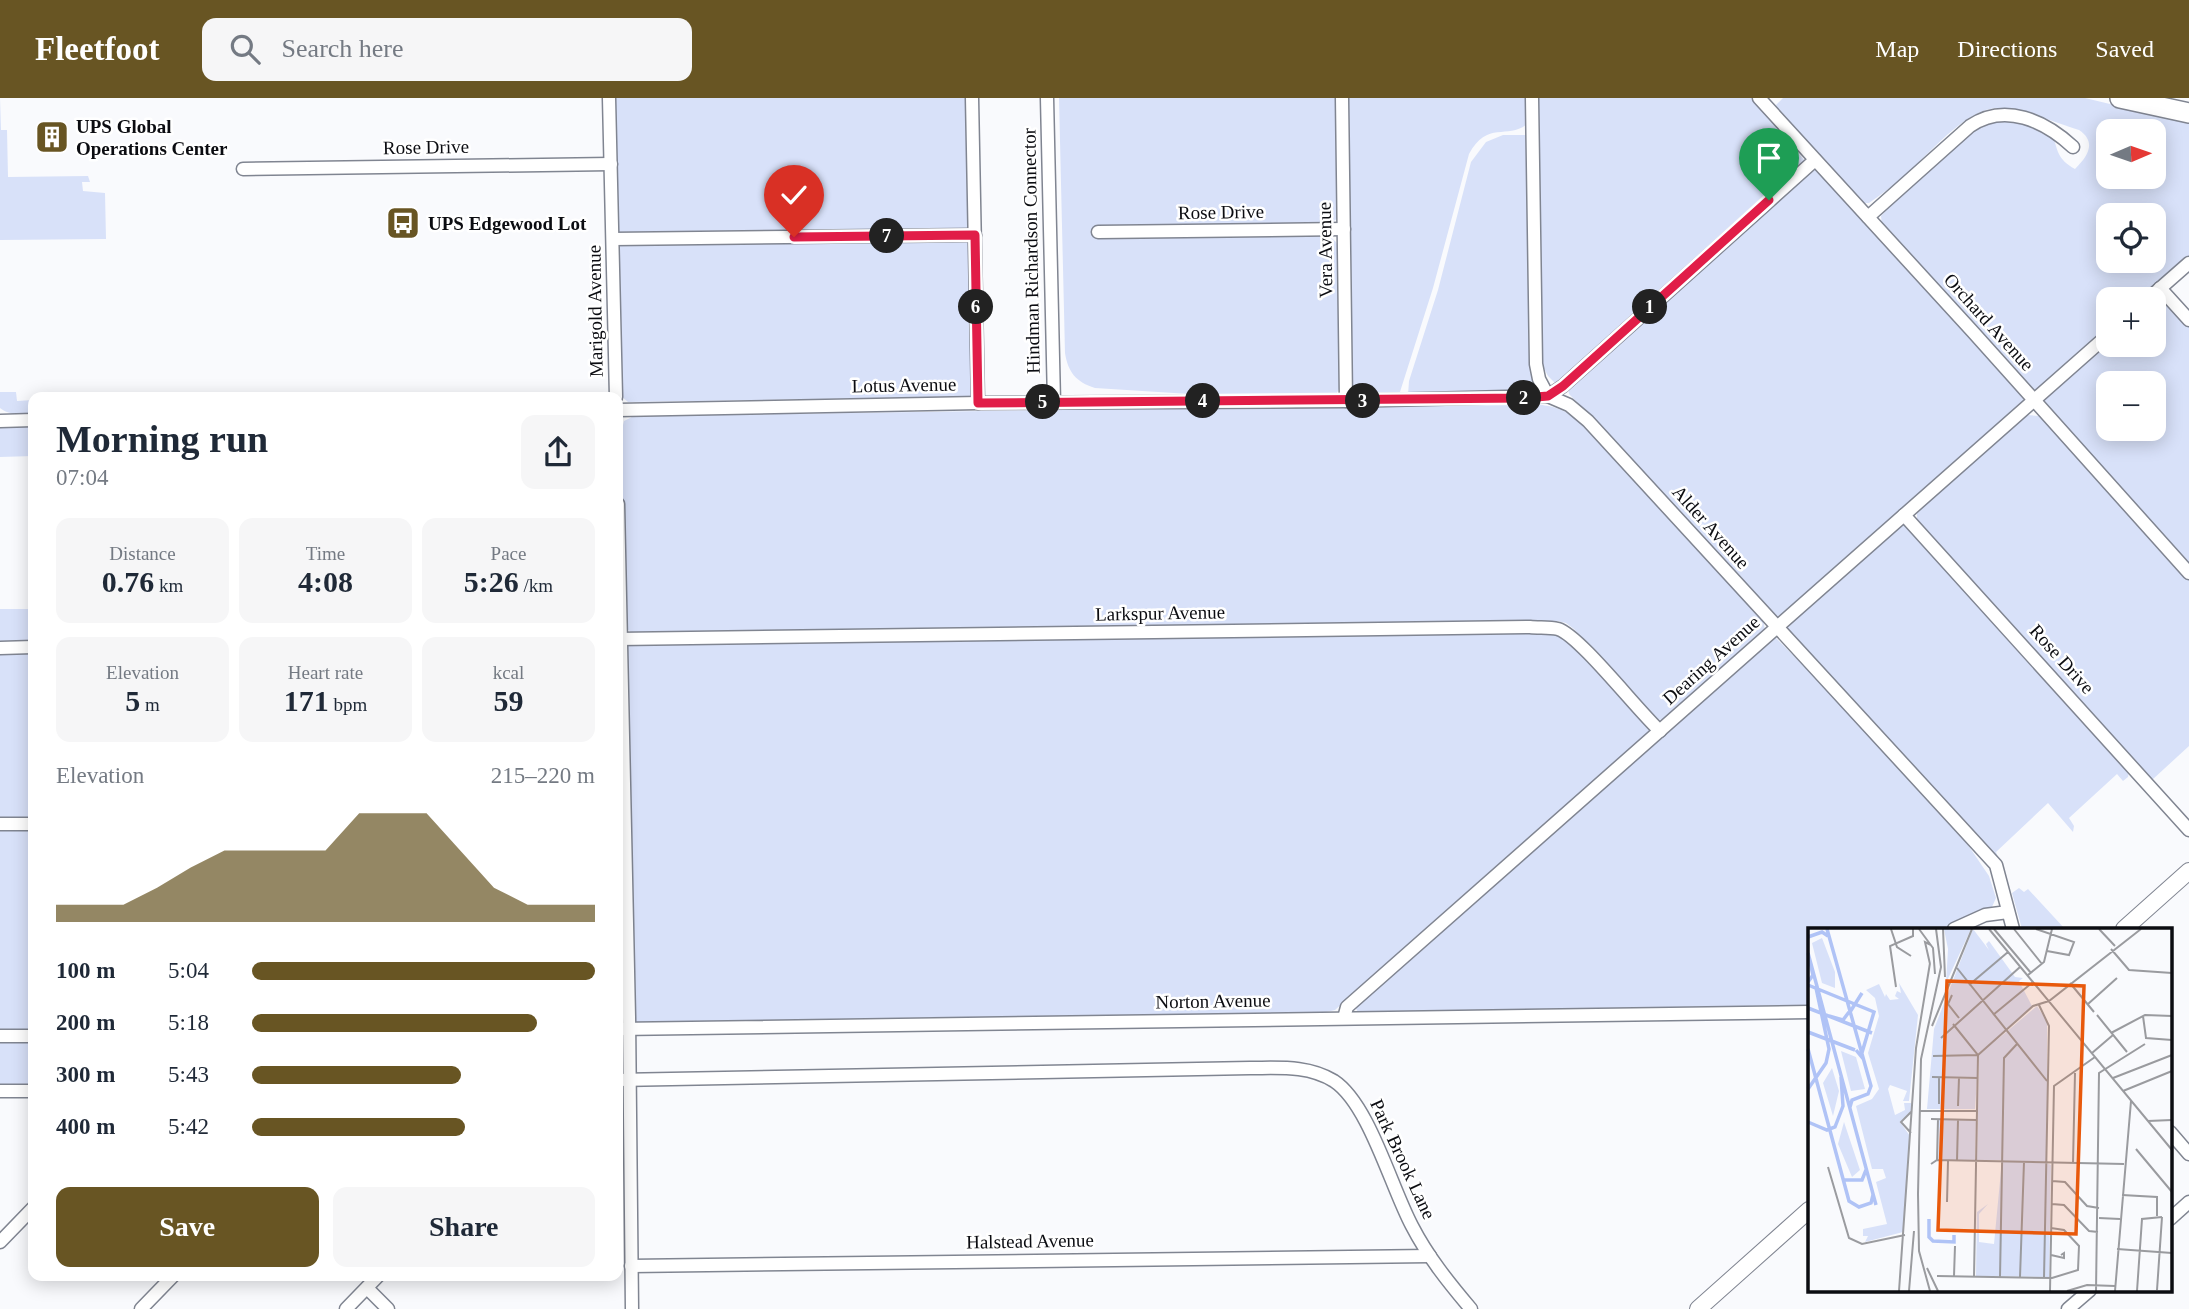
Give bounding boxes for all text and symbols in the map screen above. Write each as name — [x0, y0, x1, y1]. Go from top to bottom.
search box — [202, 18, 692, 81]
icon: search — [226, 30, 264, 68]
text: Fleetfoot — [35, 31, 160, 67]
text: Search here — [282, 34, 404, 63]
text: Map — [1875, 36, 1919, 62]
text: Directions — [1957, 36, 2057, 62]
text: Saved — [2095, 36, 2154, 62]
place label: UPS Global Operations Center — [76, 116, 228, 159]
building icon: UPS Global Operations Center — [33, 118, 71, 156]
north arrow — [2096, 119, 2166, 189]
map controls — [2096, 119, 2166, 441]
street label: Hindman Richardson Connector — [1018, 127, 1044, 374]
pin — [1739, 128, 1799, 200]
street label: Rose Drive — [383, 136, 469, 158]
icon: arrive — [1750, 139, 1788, 177]
pin — [764, 165, 824, 237]
icon: check — [775, 176, 813, 214]
street label: Rose Drive — [1178, 201, 1264, 223]
street label: Vera Avenue — [1314, 202, 1336, 298]
button: locate — [2096, 203, 2166, 273]
bus stop icon: UPS Edgewood Lot — [384, 204, 422, 242]
place label: UPS Edgewood Lot — [428, 213, 587, 234]
pin: 7 — [870, 218, 904, 254]
text: 7 — [882, 225, 891, 246]
street label: Marigold Avenue — [583, 245, 607, 377]
street label: Orchard Avenue — [1940, 269, 2038, 375]
button: + — [2096, 287, 2166, 357]
pin: 6 — [958, 290, 993, 325]
pin: 1 — [1632, 290, 1668, 325]
text: 6 — [971, 296, 980, 317]
text: 1 — [1645, 296, 1654, 317]
button: − — [2096, 371, 2166, 441]
street label: Lotus Avenue — [851, 374, 957, 396]
pin: 2 — [1506, 380, 1542, 416]
pin: 5 — [1026, 384, 1060, 420]
pin: 4 — [1186, 384, 1220, 418]
pin: 3 — [1346, 384, 1380, 418]
text: 2 — [1519, 387, 1528, 408]
text: 4 — [1198, 390, 1207, 411]
text: 3 — [1358, 390, 1367, 411]
text: 5 — [1038, 391, 1047, 412]
button: share — [521, 415, 595, 489]
text: Morning run — [56, 418, 268, 460]
text: 07:04 — [56, 465, 108, 490]
street label: Alder Avenue — [1668, 481, 1754, 573]
text: Distance — [109, 543, 176, 564]
text: Time — [306, 543, 345, 564]
text: Pace — [491, 543, 526, 564]
text: 0.76 — [102, 565, 154, 598]
text: 4:08 — [298, 565, 353, 598]
text: 5:26 — [464, 565, 519, 598]
text: km — [154, 575, 183, 596]
text: /km — [519, 575, 553, 596]
street label: Larkspur Avenue — [1095, 601, 1225, 625]
street label: Dearing Avenue — [1658, 611, 1764, 709]
street label: Rose Drive — [2025, 620, 2099, 698]
text: Elevation — [106, 662, 179, 683]
text: Heart rate — [288, 662, 363, 683]
text: kcal — [493, 662, 524, 683]
text: 5 — [125, 684, 140, 717]
text: 171 — [284, 684, 329, 717]
text: 59 — [494, 684, 524, 717]
text: m — [140, 694, 160, 715]
text: bpm — [329, 694, 367, 715]
text: Elevation — [56, 763, 144, 788]
text: 215–220 m — [491, 763, 595, 788]
inset map — [1808, 928, 2172, 1292]
text: 100 m — [56, 958, 115, 983]
text: 5:04 — [168, 958, 209, 983]
street label: Norton Avenue — [1155, 989, 1271, 1013]
text: 200 m — [56, 1010, 115, 1035]
text: 5:18 — [168, 1010, 209, 1035]
text: 300 m — [56, 1062, 115, 1087]
text: 5:43 — [168, 1062, 209, 1087]
street label: Park Brook Lane — [1366, 1096, 1440, 1222]
text: 400 m — [56, 1114, 115, 1139]
text: 5:42 — [168, 1114, 209, 1139]
button: Save — [56, 1187, 319, 1267]
button: Share — [333, 1187, 595, 1267]
street label: Halstead Avenue — [966, 1229, 1094, 1253]

